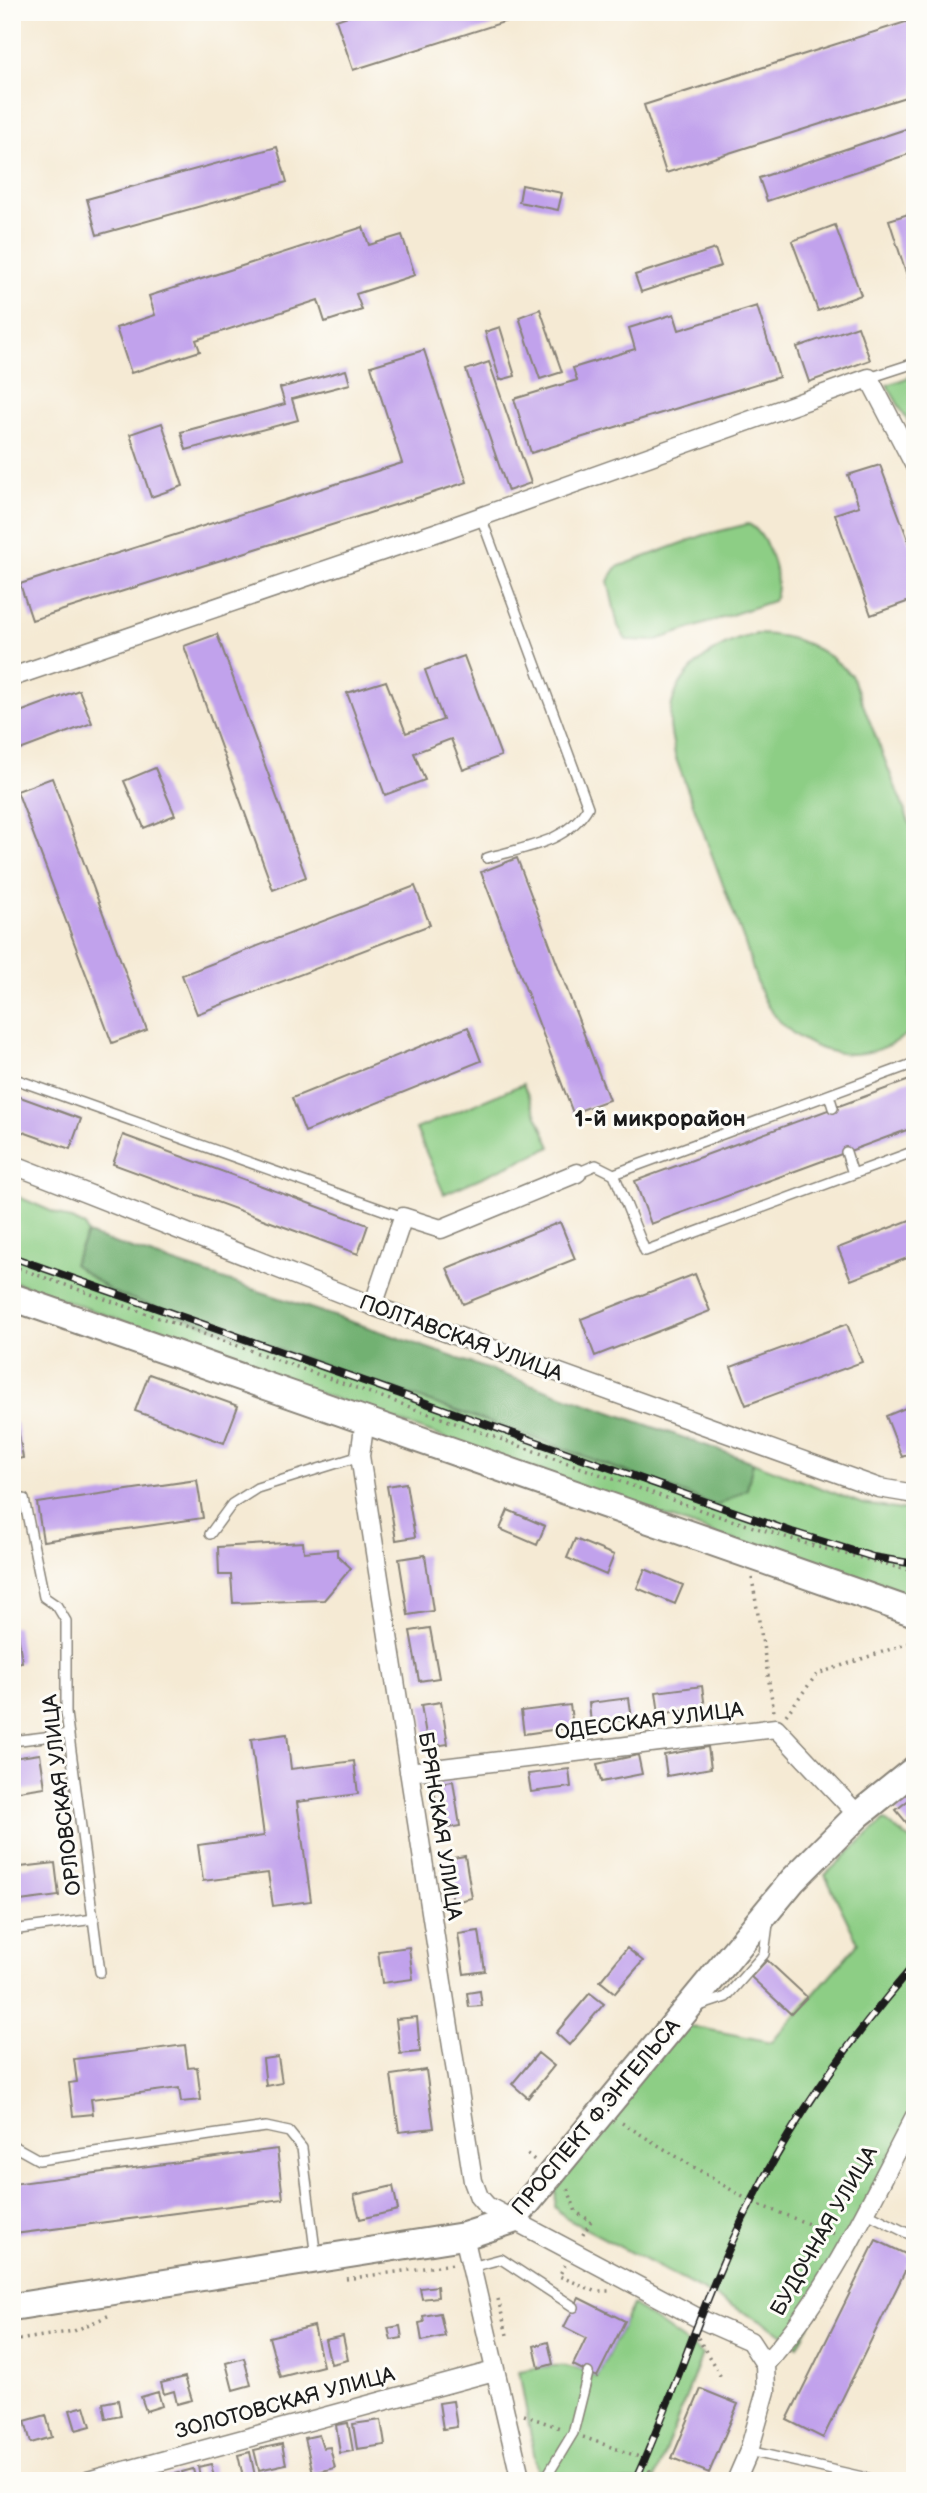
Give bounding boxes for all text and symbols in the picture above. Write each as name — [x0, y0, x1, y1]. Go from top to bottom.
district label: 1-й микрорайон — [574, 1105, 746, 1133]
street label: ПОЛТАВСКАЯ УЛИЦА — [356, 1290, 566, 1386]
street label: ОРЛОВСКАЯ УЛИЦА — [37, 1693, 87, 1897]
street label: ОДЕССКАЯ УЛИЦА — [553, 1697, 745, 1745]
street label: БРЯНСКАЯ УЛИЦА — [413, 1730, 467, 1922]
street label: ПРОСПЕКТ Ф.ЭНГЕЛЬСА — [506, 2013, 686, 2220]
street label: БУДОЧНАЯ УЛИЦА — [765, 2142, 883, 2320]
street label: ЗОЛОТОВСКАЯ УЛИЦА — [173, 2362, 398, 2444]

